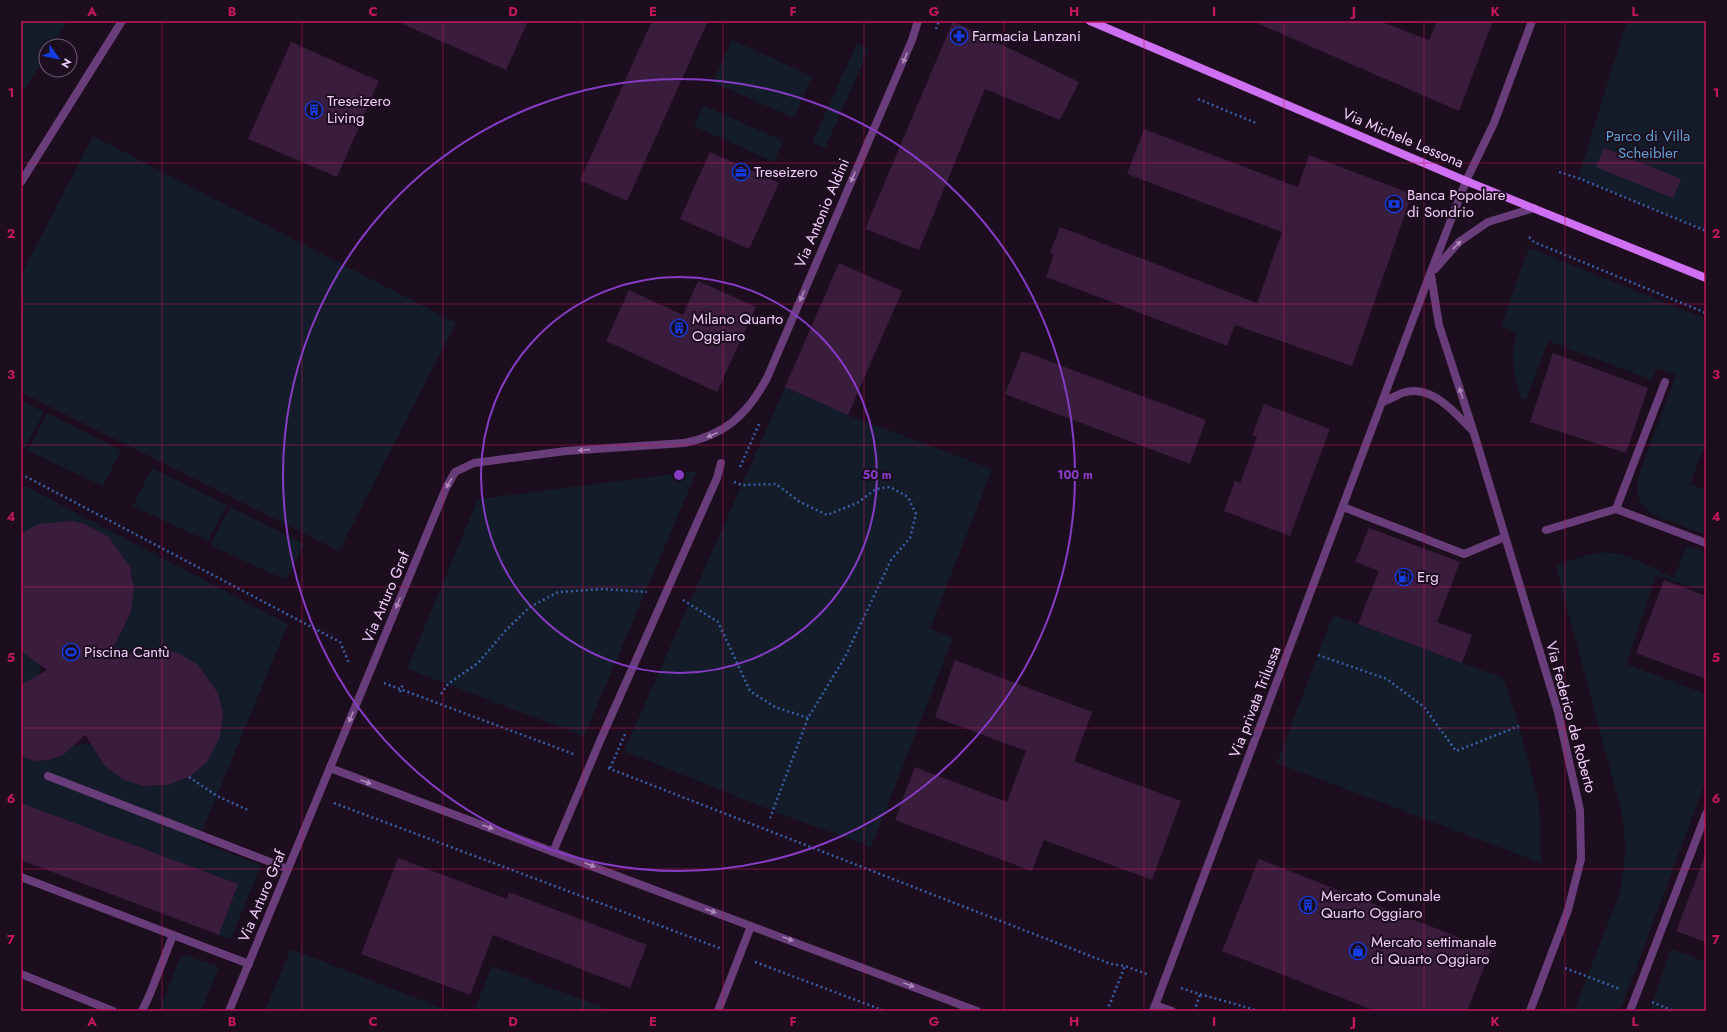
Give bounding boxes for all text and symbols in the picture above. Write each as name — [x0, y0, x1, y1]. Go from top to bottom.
text: A — [86, 2, 97, 21]
text: B — [228, 2, 237, 21]
text: C — [368, 2, 378, 21]
text: D — [508, 2, 518, 21]
text: E — [649, 2, 657, 21]
text: F — [789, 2, 797, 21]
text: G — [929, 2, 940, 21]
text: H — [1069, 2, 1079, 21]
text: I — [1212, 2, 1216, 21]
text: J — [1349, 2, 1356, 21]
text: K — [1490, 2, 1500, 21]
text: L — [1632, 2, 1639, 21]
place label: Farmacia Lanzani — [972, 25, 1081, 47]
pharmacy icon: Farmacia Lanzani — [949, 26, 969, 46]
north arrow — [38, 38, 78, 78]
one-way arrow — [901, 52, 907, 64]
text: N — [57, 55, 75, 71]
text: 1 — [8, 83, 14, 102]
text: 1 — [1713, 83, 1719, 102]
place label: Treseizero Living — [327, 90, 391, 129]
building icon: Treseizero Living — [304, 100, 324, 120]
street label: Via Michele Lessona — [1339, 103, 1467, 173]
park label: Parco di Villa Scheibler — [1606, 125, 1690, 164]
street label: Via Antonio Aldini — [789, 155, 855, 271]
place label: Treseizero — [754, 161, 818, 183]
office icon: Treseizero — [731, 162, 751, 182]
one-way arrow — [850, 171, 857, 183]
place label: Banca Popolare di Sondrio — [1407, 184, 1506, 223]
bank icon: Banca Popolare di Sondrio — [1384, 194, 1404, 214]
text: 2 — [7, 224, 15, 243]
text: 2 — [1712, 224, 1720, 243]
one-way arrow — [1452, 240, 1462, 250]
one-way arrow — [799, 291, 805, 302]
place label: Milano Quarto Oggiaro — [692, 308, 783, 347]
building icon: Milano Quarto Oggiaro — [669, 318, 689, 338]
text: 3 — [7, 365, 15, 384]
text: 3 — [1712, 365, 1720, 384]
one-way arrow — [1458, 387, 1464, 399]
one-way arrow — [706, 432, 718, 438]
one-way arrow — [578, 447, 590, 454]
text: 50 m — [862, 466, 892, 484]
text: 100 m — [1057, 466, 1093, 484]
centre of rings — [672, 468, 686, 482]
one-way arrow — [446, 477, 452, 489]
text: 4 — [6, 507, 16, 526]
text: 4 — [1711, 507, 1721, 526]
street label: Via Arturo Graf — [357, 547, 416, 646]
place label: Erg — [1417, 566, 1439, 588]
fuel station icon: Erg — [1394, 567, 1414, 587]
one-way arrow — [395, 597, 401, 609]
street label: Via Federico de Roberto — [1540, 639, 1602, 795]
place label: Piscina Cantù — [84, 641, 170, 663]
sports icon: Piscina Cantù — [61, 642, 81, 662]
street label: Via privata Trilussa — [1224, 643, 1286, 761]
text: 5 — [7, 648, 15, 667]
text: 5 — [1712, 648, 1720, 667]
one-way arrow — [348, 712, 354, 723]
one-way arrow — [361, 779, 373, 785]
text: 6 — [7, 789, 16, 808]
text: 6 — [1712, 789, 1721, 808]
one-way arrow — [483, 825, 495, 831]
street label: Via Arturo Graf — [233, 846, 292, 945]
one-way arrow — [584, 863, 596, 869]
place label: Mercato Comunale Quarto Oggiaro — [1321, 885, 1441, 924]
building icon: Mercato Comunale Quarto Oggiaro — [1298, 895, 1318, 915]
one-way arrow — [706, 908, 718, 914]
text: 7 — [7, 930, 15, 949]
text: 7 — [1712, 930, 1720, 949]
place label: Mercato settimanale di Quarto Oggiaro — [1371, 931, 1497, 970]
one-way arrow — [782, 937, 794, 943]
shop icon: Mercato settimanale di Quarto Oggiaro — [1348, 941, 1368, 961]
one-way arrow — [904, 983, 916, 989]
text: A — [86, 1012, 97, 1031]
text: B — [228, 1012, 237, 1031]
text: C — [368, 1012, 378, 1031]
text: D — [508, 1012, 518, 1031]
text: E — [649, 1012, 657, 1031]
text: F — [789, 1012, 797, 1031]
text: G — [929, 1012, 940, 1031]
text: H — [1069, 1012, 1079, 1031]
text: I — [1212, 1012, 1216, 1031]
text: J — [1349, 1012, 1356, 1031]
text: K — [1490, 1012, 1500, 1031]
text: L — [1632, 1012, 1639, 1031]

